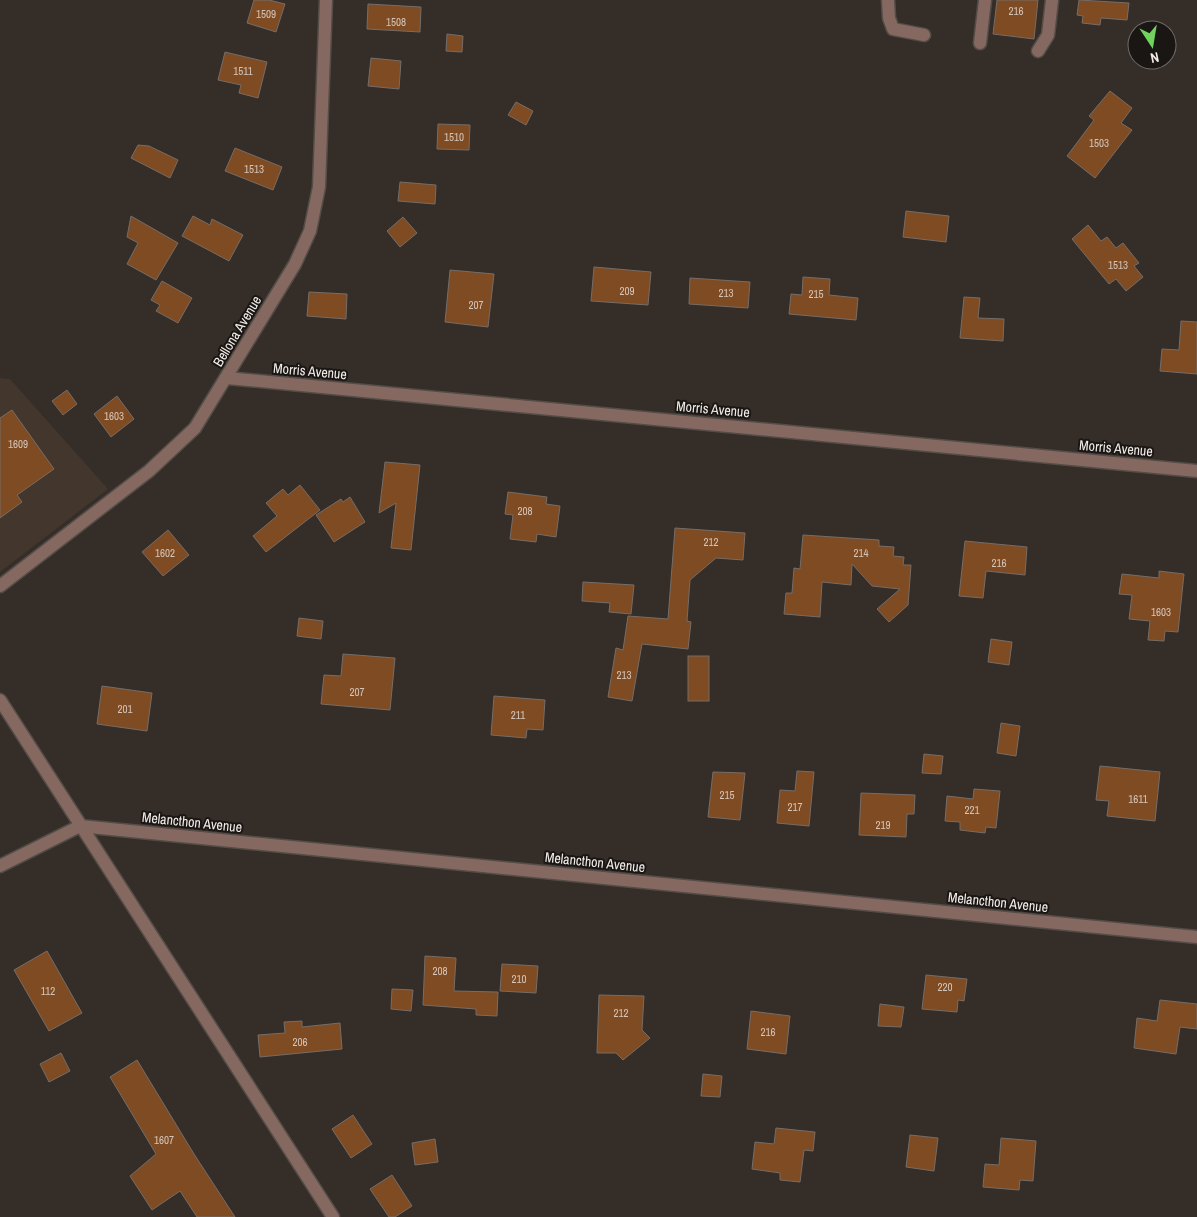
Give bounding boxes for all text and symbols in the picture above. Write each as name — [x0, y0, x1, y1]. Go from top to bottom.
house number: 216 — [1008, 4, 1024, 18]
house number: 1509 — [256, 7, 276, 21]
house number: 1508 — [386, 15, 406, 29]
north arrow — [1127, 20, 1177, 70]
text: N — [1149, 48, 1161, 67]
house number: 1511 — [233, 64, 253, 78]
house number: 1510 — [444, 130, 464, 144]
house number: 1503 — [1089, 136, 1109, 150]
house number: 1513 — [244, 162, 264, 176]
house number: 1513 — [1108, 258, 1128, 272]
house number: 209 — [619, 284, 635, 298]
house number: 213 — [718, 286, 734, 300]
house number: 215 — [808, 287, 824, 301]
street label: Bellona Avenue — [209, 292, 265, 370]
house number: 207 — [468, 298, 484, 312]
street label: Morris Avenue — [272, 359, 348, 383]
street label: Morris Avenue — [675, 397, 751, 421]
house number: 1603 — [104, 409, 124, 423]
street label: Morris Avenue — [1078, 436, 1154, 460]
house number: 1609 — [8, 437, 28, 451]
house number: 208 — [517, 504, 533, 518]
house number: 212 — [703, 535, 719, 549]
house number: 1602 — [155, 546, 175, 560]
house number: 214 — [853, 546, 869, 560]
house number: 216 — [991, 556, 1007, 570]
house number: 1603 — [1151, 605, 1171, 619]
house number: 213 — [616, 668, 632, 682]
house number: 207 — [349, 685, 365, 699]
house number: 201 — [117, 702, 133, 716]
house number: 211 — [511, 708, 525, 722]
house number: 215 — [719, 788, 735, 802]
house number: 1611 — [1128, 792, 1148, 806]
house number: 217 — [787, 800, 803, 814]
house number: 221 — [964, 803, 980, 817]
street label: Melancthon Avenue — [141, 808, 243, 836]
house number: 219 — [875, 818, 891, 832]
street label: Melancthon Avenue — [544, 848, 646, 876]
street label: Melancthon Avenue — [947, 888, 1049, 916]
house number: 208 — [432, 964, 448, 978]
house number: 210 — [511, 972, 527, 986]
house number: 220 — [937, 980, 953, 994]
house number: 112 — [41, 984, 55, 998]
house number: 212 — [613, 1006, 629, 1020]
house number: 216 — [760, 1025, 776, 1039]
house number: 206 — [292, 1035, 308, 1049]
house number: 1607 — [154, 1133, 174, 1147]

